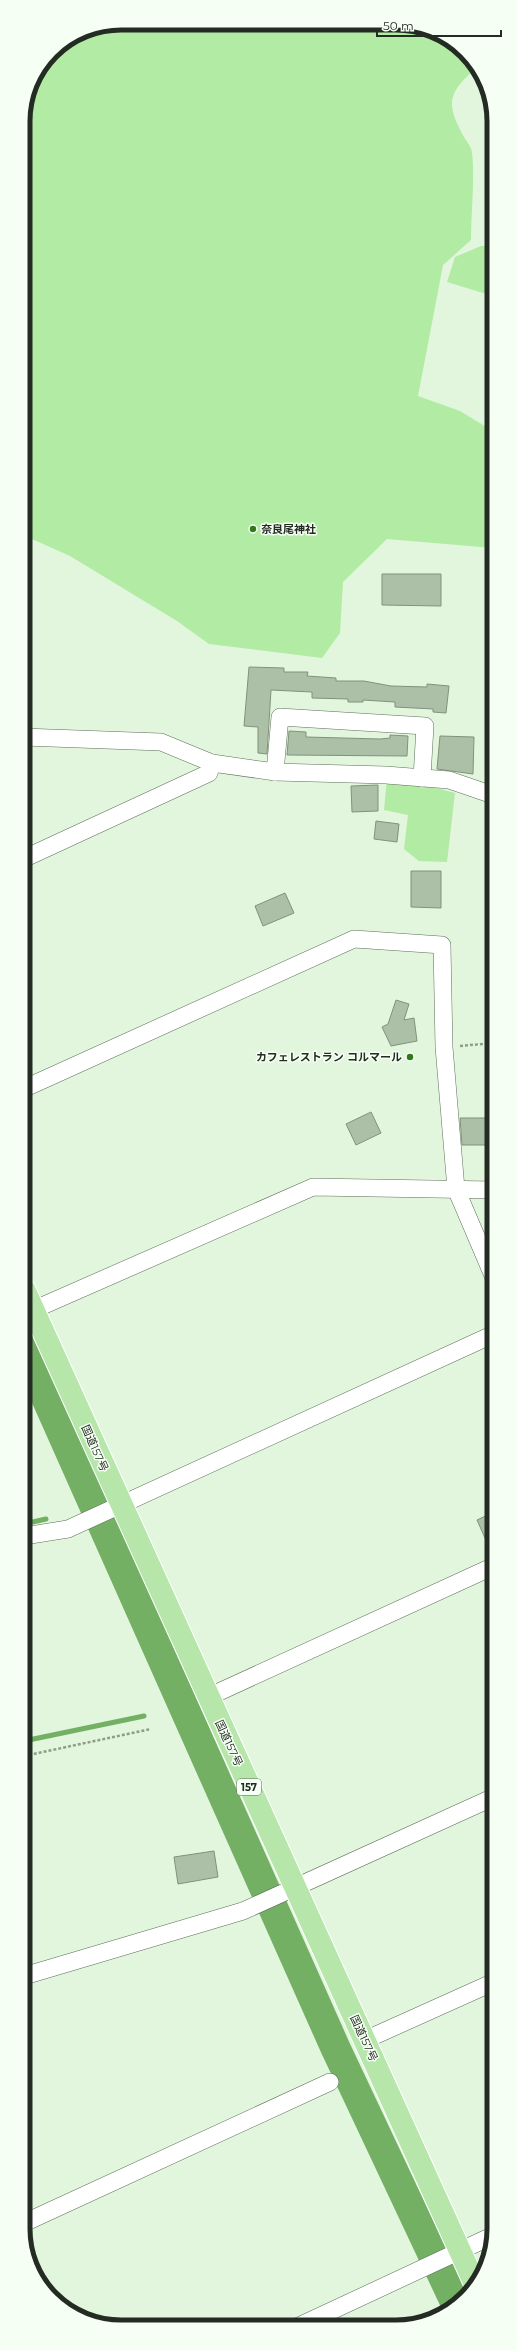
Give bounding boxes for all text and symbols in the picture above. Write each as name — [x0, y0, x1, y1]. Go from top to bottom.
scale bar — [377, 12, 501, 38]
text: 50 m — [383, 18, 414, 33]
place label: 奈良尾神社 — [261, 522, 316, 536]
marker: 奈良尾神社 — [248, 524, 258, 534]
place label: カフェレストラン コルマール — [256, 1050, 402, 1064]
marker: カフェレストラン コルマール — [405, 1052, 415, 1062]
street label: 国道157号 — [79, 1423, 111, 1473]
street label: 国道157号 — [212, 1718, 246, 1768]
road number: 157 — [237, 1779, 261, 1795]
street label: 国道157号 — [347, 2013, 381, 2063]

